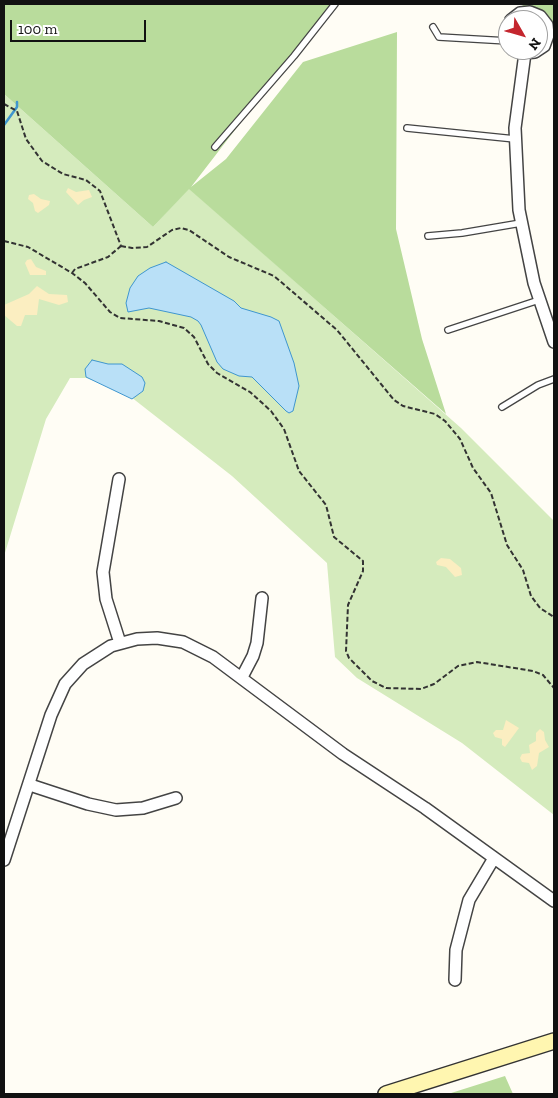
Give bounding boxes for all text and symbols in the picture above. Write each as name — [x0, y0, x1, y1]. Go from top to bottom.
scale bar — [12, 10, 149, 42]
north arrow — [498, 10, 548, 60]
text: 100 m — [18, 20, 57, 38]
text: N — [524, 34, 544, 53]

